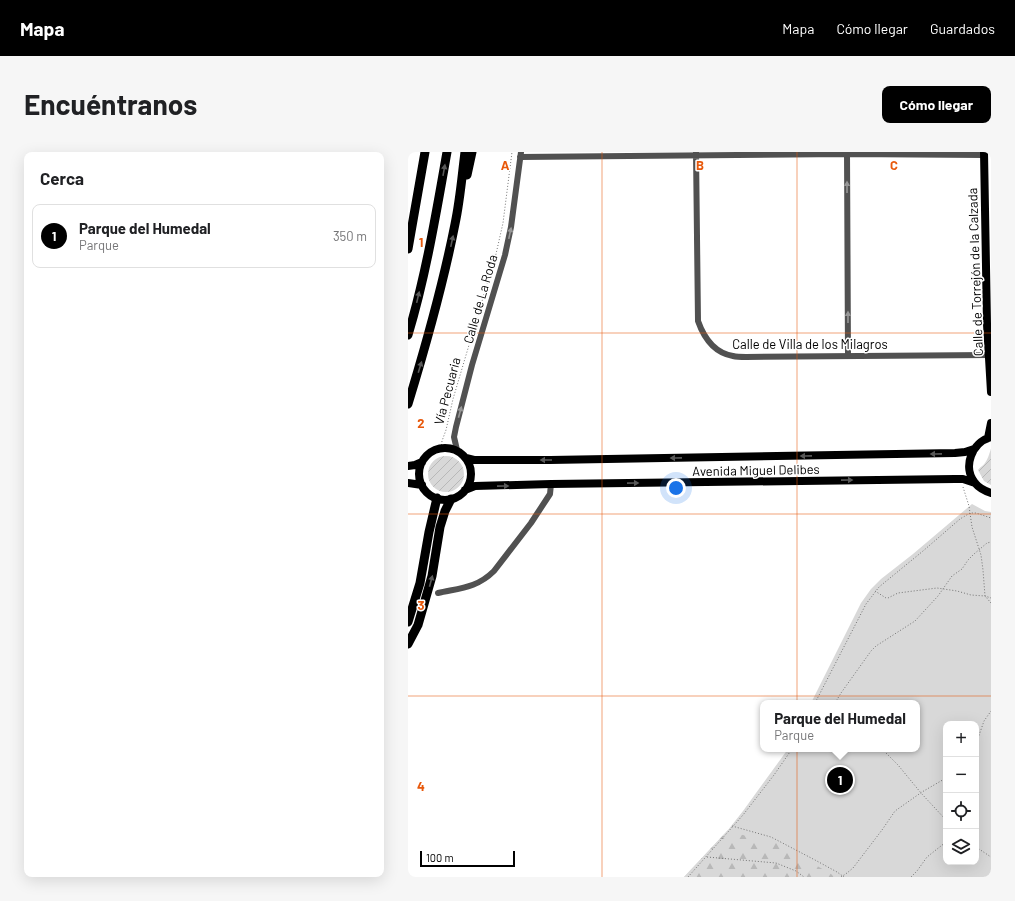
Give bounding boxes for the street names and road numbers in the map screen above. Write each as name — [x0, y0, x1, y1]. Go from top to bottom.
street label: Calle de Torrejón de la Calzada — [964, 187, 986, 357]
street label: Calle de La Roda — [460, 253, 500, 345]
street label: Calle de Villa de los Milagros — [732, 336, 888, 352]
street label: Vía Pecuaria — [430, 356, 464, 426]
street label: Avenida Miguel Delibes — [692, 461, 820, 479]

